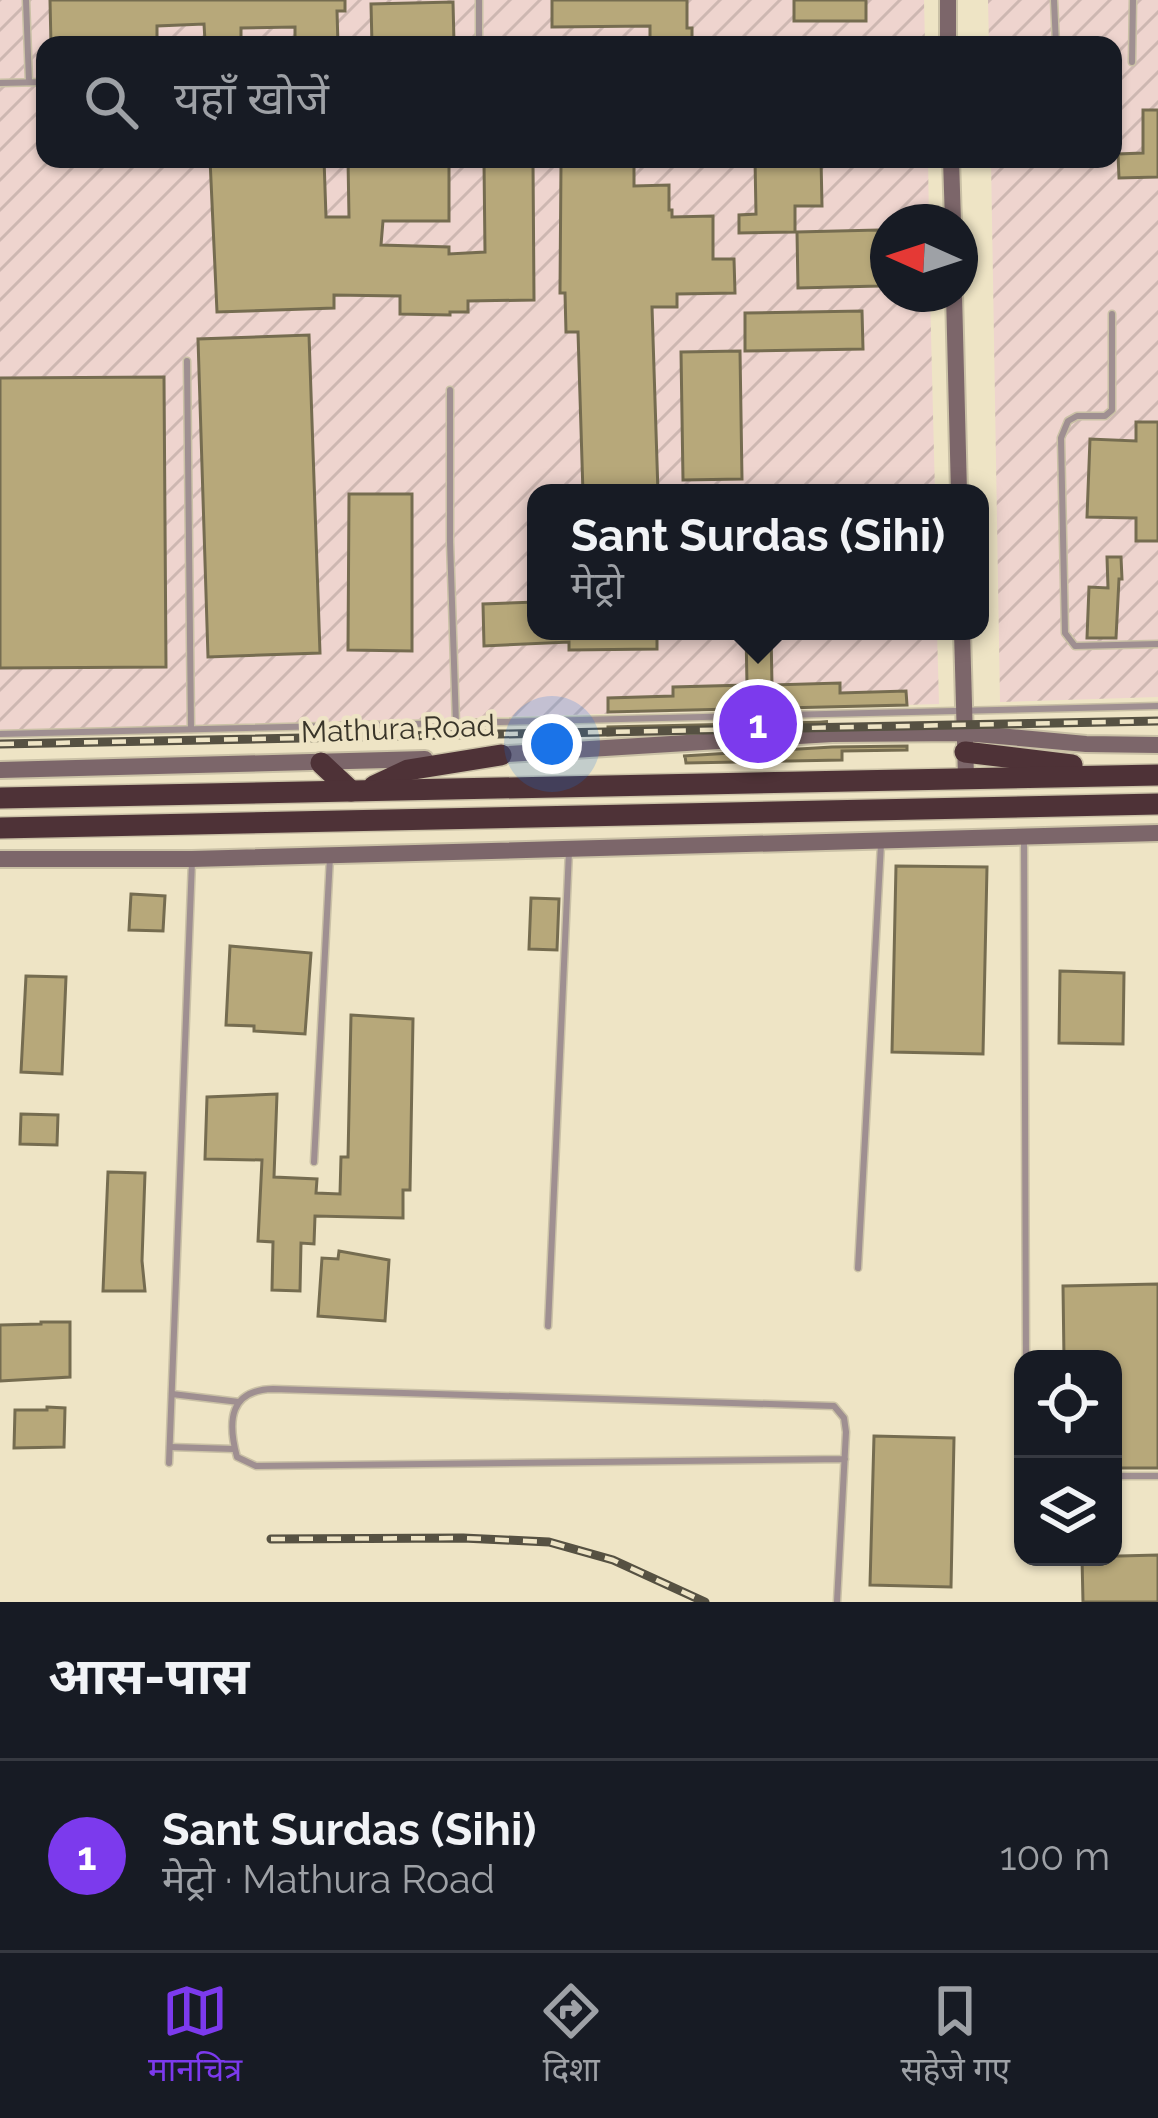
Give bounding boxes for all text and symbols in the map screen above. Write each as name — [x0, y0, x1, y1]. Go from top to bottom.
search box — [36, 36, 1122, 168]
icon: search — [78, 69, 144, 135]
text: यहाँ खोजें — [174, 72, 329, 125]
north arrow — [870, 204, 978, 312]
popup — [527, 484, 989, 640]
text: Sant Surdas (Sihi) — [571, 509, 945, 562]
text: मेट्रो — [571, 562, 624, 608]
pin: 1 — [719, 679, 797, 769]
street label: Mathura Road — [300, 708, 496, 749]
your location — [522, 714, 582, 774]
map controls — [1014, 1350, 1122, 1566]
button: locate — [1014, 1350, 1122, 1458]
button: layers — [1014, 1458, 1122, 1566]
text: आस-पास — [48, 1646, 249, 1706]
text: Sant Surdas (Sihi) — [162, 1803, 536, 1856]
text: 1 — [77, 1833, 97, 1879]
text: 100 m — [1000, 1833, 1110, 1879]
text: मेट्रो · Mathura Road — [162, 1856, 495, 1902]
tab: मानचित्र — [148, 1978, 242, 2094]
tab: दिशा — [538, 1978, 604, 2094]
tab: सहेजे गए — [900, 1978, 1010, 2094]

